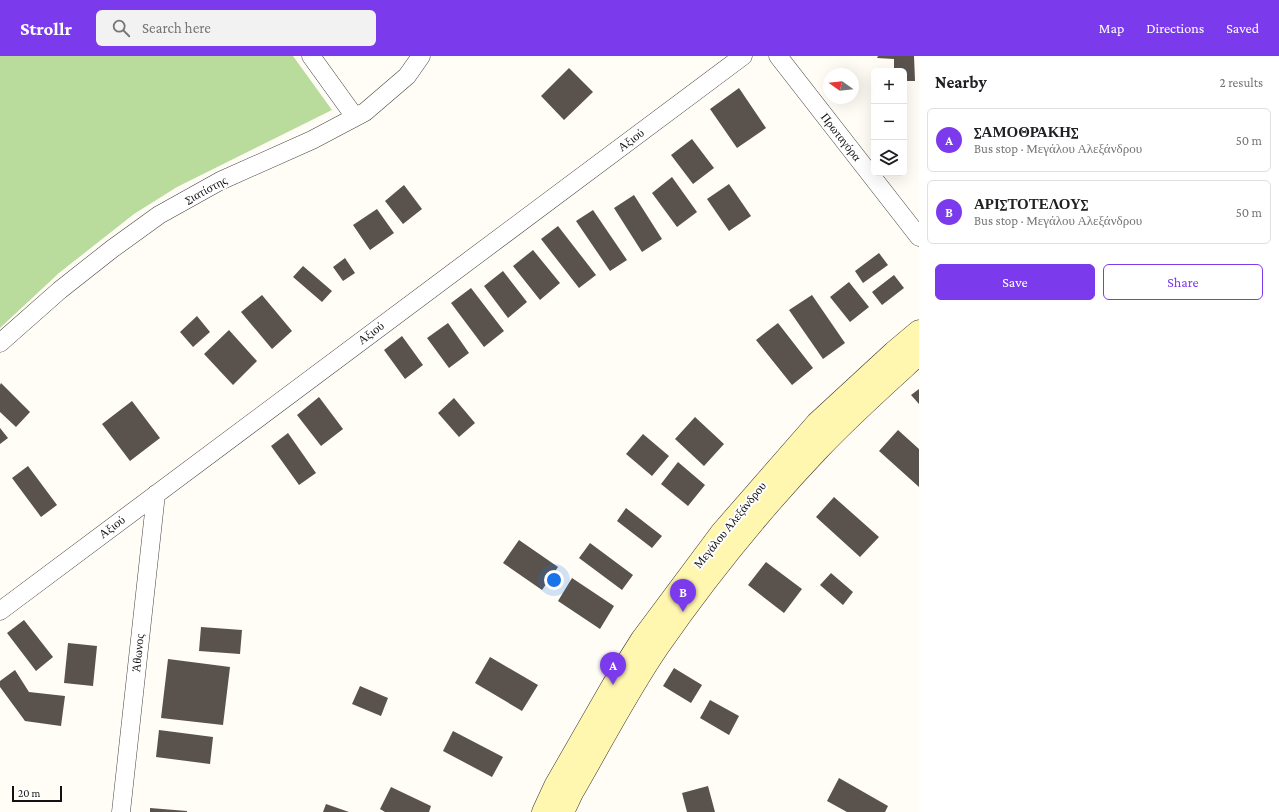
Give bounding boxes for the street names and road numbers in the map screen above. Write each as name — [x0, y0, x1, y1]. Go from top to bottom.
street label: Πρωταγόρα — [818, 110, 865, 164]
street label: Αξιού — [615, 126, 647, 154]
street label: Σιατίστης — [183, 173, 230, 207]
street label: Αξιού — [355, 319, 387, 347]
street label: Μεγάλου Αλεξάνδρου — [691, 479, 769, 571]
street label: Αξιού — [96, 513, 128, 541]
street label: Άθωνος — [129, 633, 147, 673]

